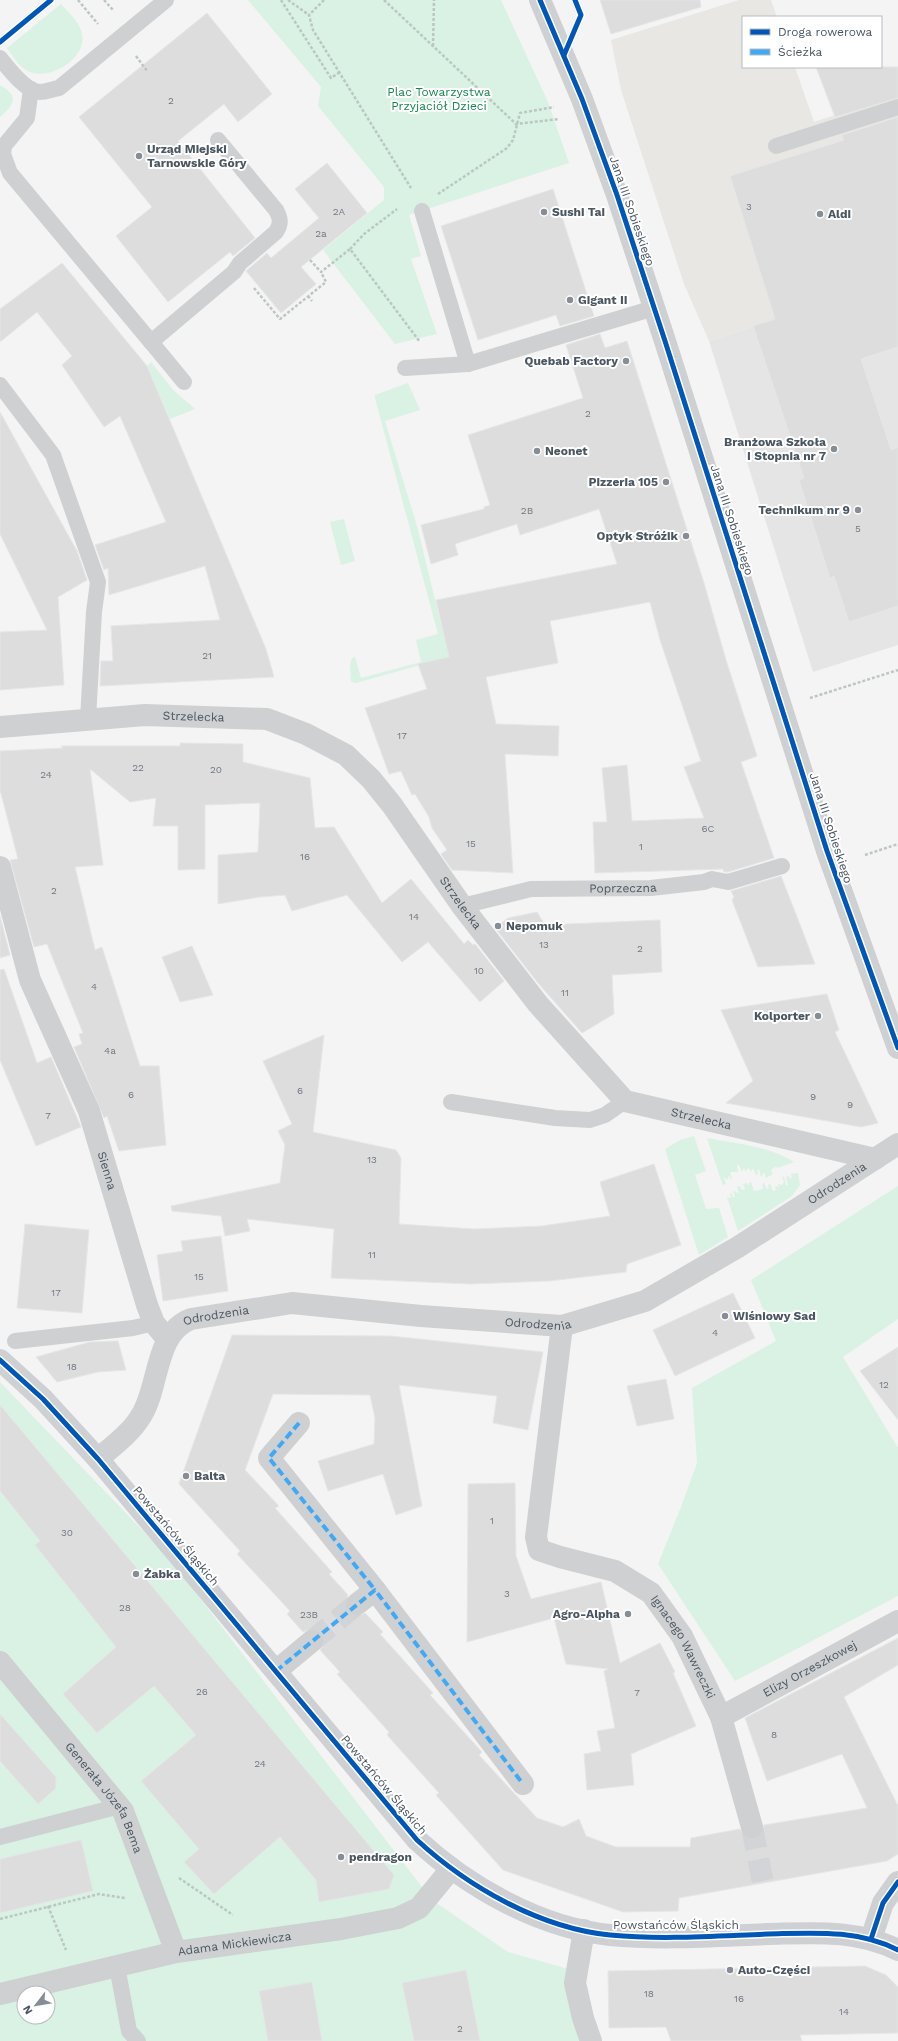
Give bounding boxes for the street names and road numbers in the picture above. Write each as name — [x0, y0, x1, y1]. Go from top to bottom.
street label: Jana III Sobieskiego — [607, 154, 657, 268]
street label: Jana III Sobieskiego — [707, 463, 757, 577]
street label: Strzelecka — [162, 709, 225, 725]
street label: Jana III Sobieskiego — [806, 771, 856, 885]
street label: Strzelecka — [437, 874, 484, 932]
street label: Poprzeczna — [589, 880, 658, 896]
street label: Strzelecka — [670, 1105, 733, 1133]
street label: Sienna — [95, 1150, 119, 1192]
street label: Odrodzenia — [805, 1159, 869, 1207]
street label: Odrodzenia — [180, 1303, 250, 1329]
street label: Odrodzenia — [504, 1315, 573, 1333]
street label: Powstańców Śląskich — [130, 1483, 222, 1589]
street label: Ignacego Wawreczki — [648, 1592, 718, 1701]
street label: Elizy Orzeszkowej — [761, 1638, 859, 1700]
street label: Powstańców Śląskich — [338, 1732, 430, 1838]
street label: Generała Józefa Bema — [62, 1740, 145, 1855]
street label: Powstańców Śląskich — [613, 1918, 739, 1932]
street label: Adama Mickiewicza — [177, 1929, 292, 1959]

